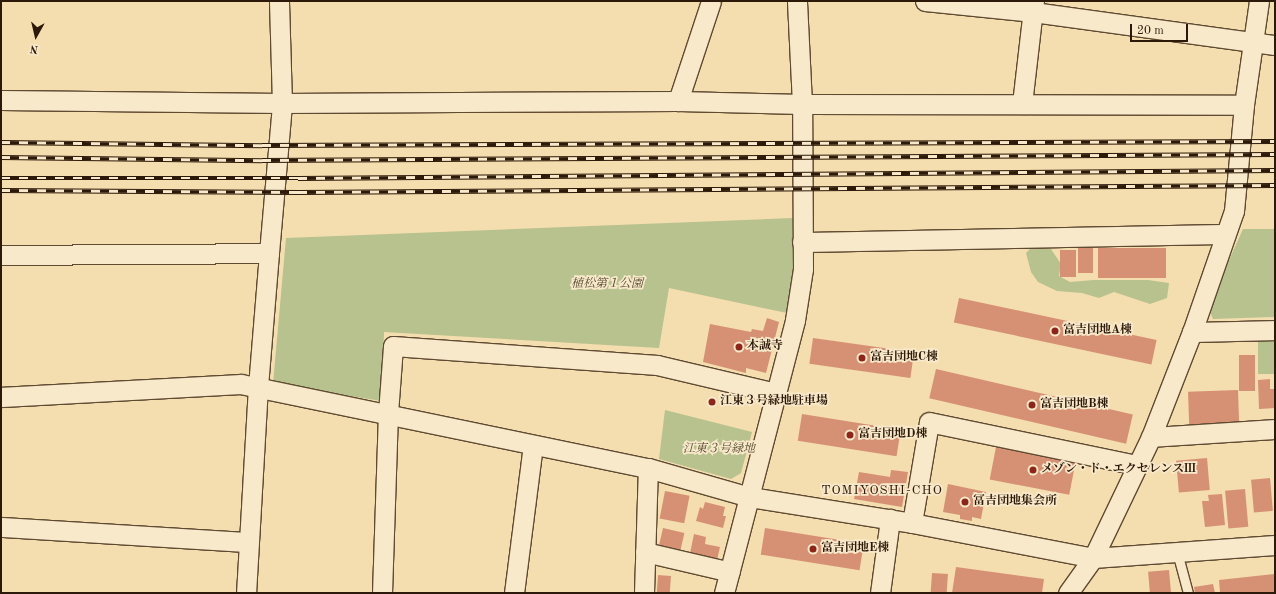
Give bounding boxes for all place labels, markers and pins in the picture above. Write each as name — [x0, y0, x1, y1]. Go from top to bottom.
place label: 富吉団地A棟 — [1063, 324, 1132, 338]
marker: 富吉団地A棟 — [1050, 326, 1060, 336]
place label: 本誠寺 — [747, 340, 783, 354]
marker: 本誠寺 — [734, 342, 744, 352]
place label: 富吉団地C棟 — [870, 351, 938, 365]
marker: 富吉団地C棟 — [857, 353, 867, 363]
place label: 江東３号緑地駐車場 — [720, 395, 828, 409]
marker: 江東３号緑地駐車場 — [707, 397, 717, 407]
place label: 富吉団地B棟 — [1040, 398, 1109, 412]
marker: 富吉団地B棟 — [1027, 400, 1037, 410]
place label: 富吉団地D棟 — [858, 428, 927, 442]
marker: 富吉団地D棟 — [845, 430, 855, 440]
place label: メゾン・ド・エクセレンスⅢ — [1041, 463, 1197, 477]
marker: メゾン・ド・エクセレンスⅢ — [1028, 465, 1038, 475]
place label: 冨吉団地集会所 — [973, 495, 1057, 509]
marker: 冨吉団地集会所 — [960, 497, 970, 507]
place label: 富吉団地E棟 — [821, 542, 889, 556]
marker: 富吉団地E棟 — [808, 544, 818, 554]

